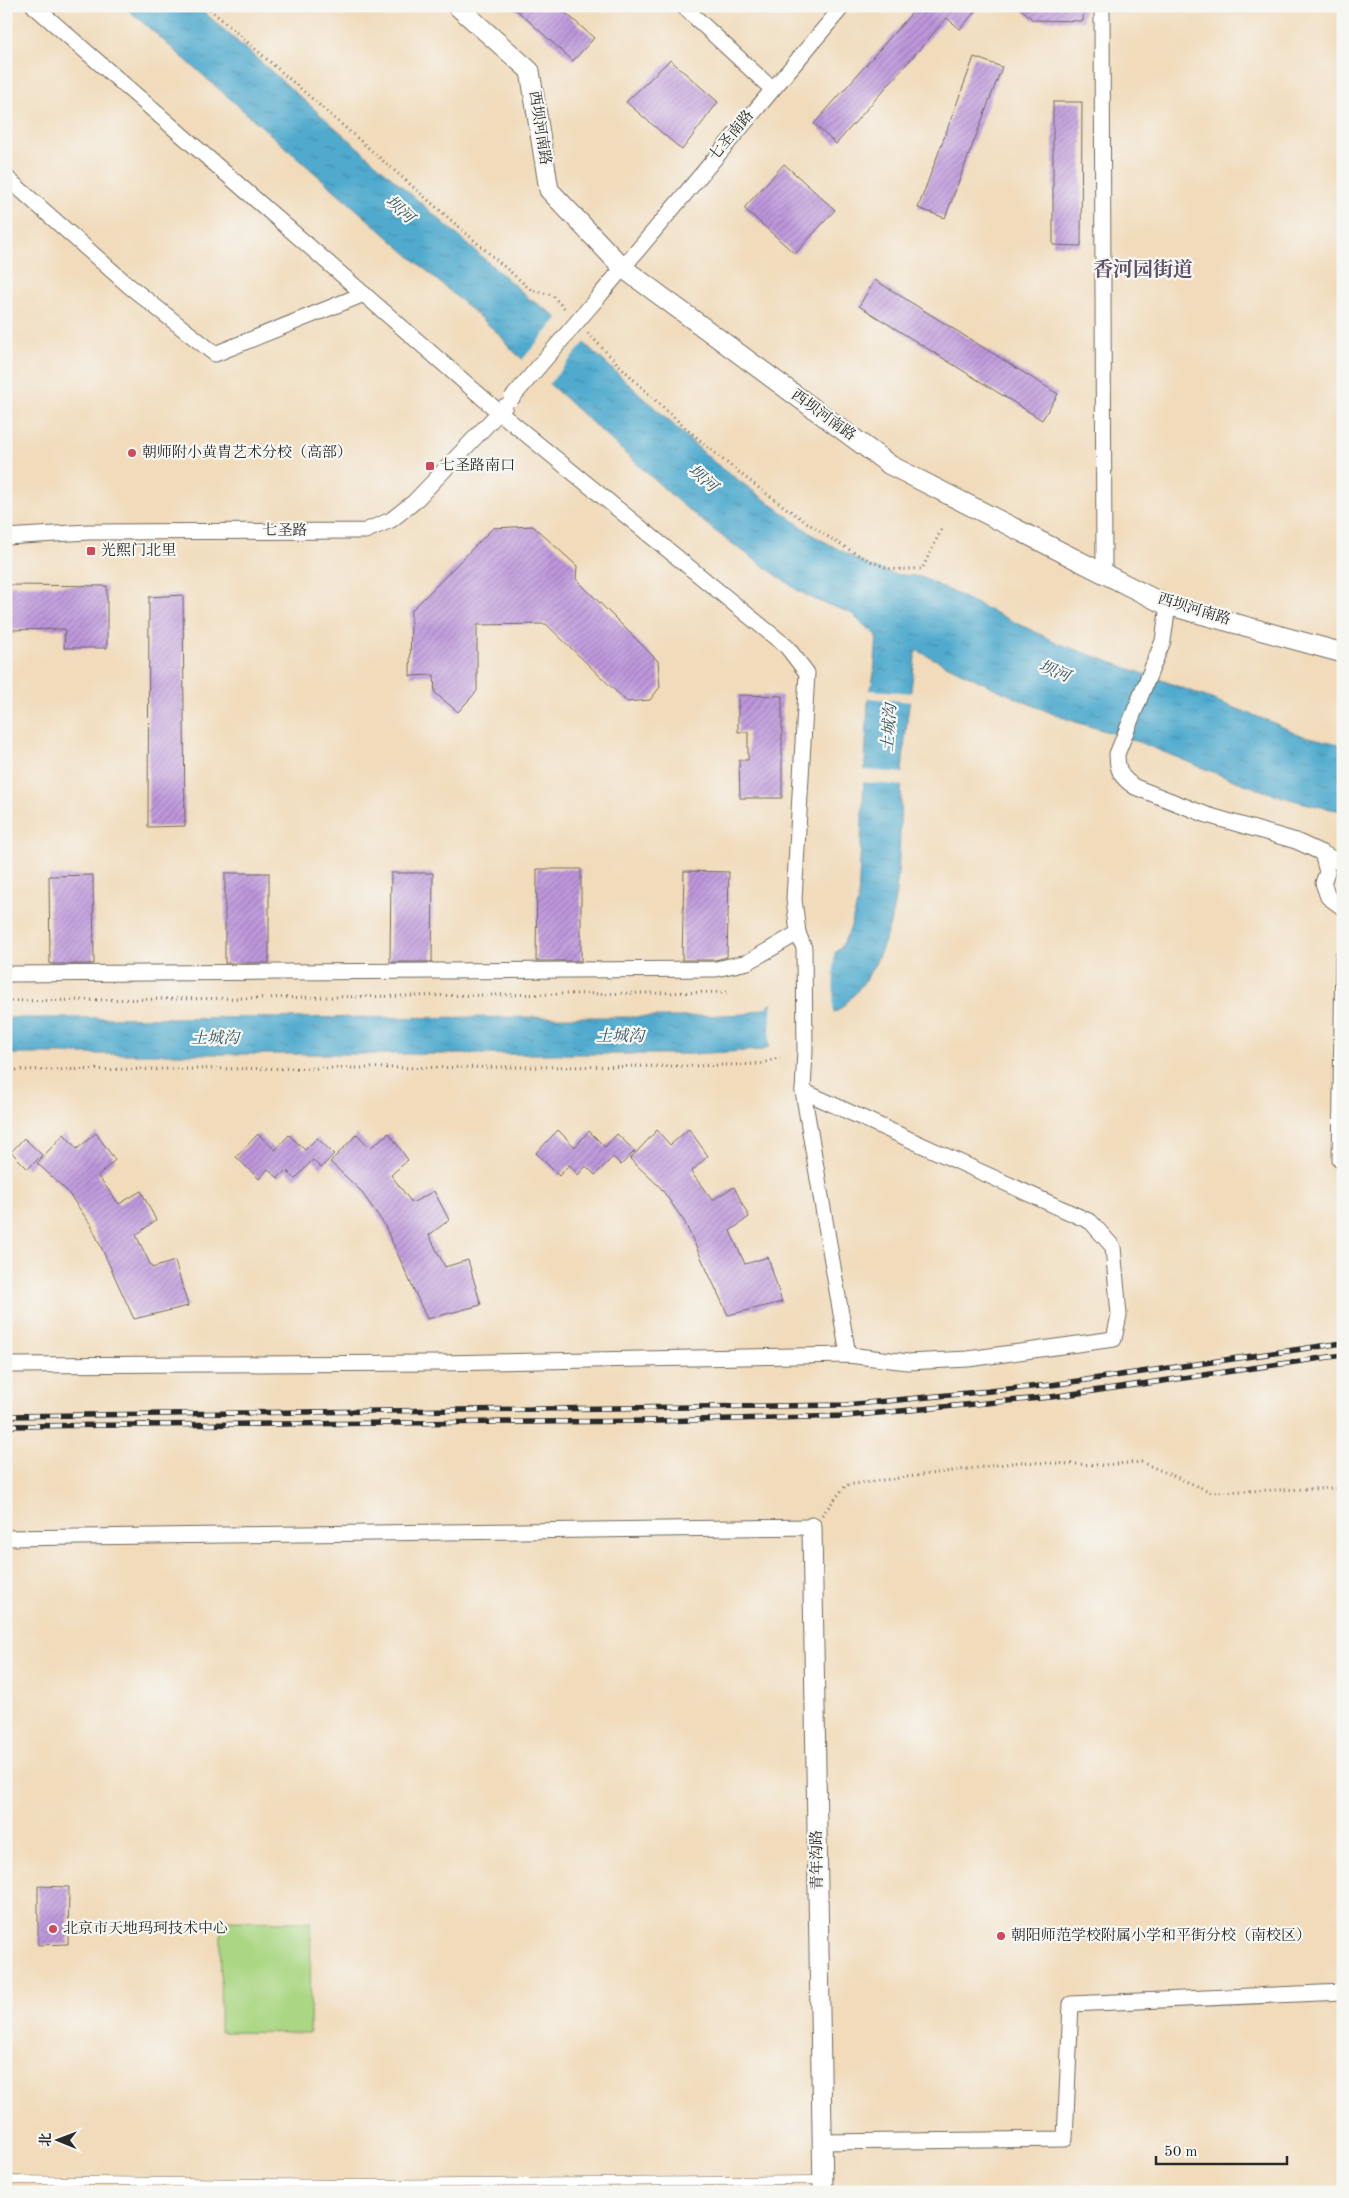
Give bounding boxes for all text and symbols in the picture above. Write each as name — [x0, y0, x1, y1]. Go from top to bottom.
street label: 西坝河南路 — [526, 89, 554, 166]
street label: 七圣南路 — [705, 107, 757, 164]
water label: 坝河 — [382, 192, 420, 229]
district label: 香河园街道 — [1093, 258, 1193, 281]
street label: 西坝河南路 — [788, 386, 859, 444]
place label: 朝师附小黄胄艺术分校（高部） — [142, 444, 352, 461]
marker: 朝师附小黄胄艺术分校（高部） — [126, 447, 138, 459]
place label: 七圣路南口 — [440, 457, 515, 474]
marker: 七圣路南口 — [424, 460, 436, 472]
water label: 坝河 — [685, 461, 723, 497]
street label: 七圣路 — [262, 522, 308, 539]
place label: 光熙门北里 — [101, 542, 176, 559]
marker: 光熙门北里 — [85, 545, 97, 557]
street label: 西坝河南路 — [1156, 590, 1233, 628]
water label: 坝河 — [1036, 657, 1075, 687]
water label: 土城沟 — [878, 700, 900, 753]
water label: 土城沟 — [596, 1027, 647, 1045]
water label: 土城沟 — [191, 1029, 242, 1047]
street label: 青年沟路 — [808, 1830, 826, 1890]
place label: 北京市天地玛珂技术中心 — [63, 1920, 228, 1937]
marker: 北京市天地玛珂技术中心 — [47, 1923, 59, 1935]
place label: 朝阳师范学校附属小学和平街分校（南校区） — [1011, 1927, 1311, 1944]
marker: 朝阳师范学校附属小学和平街分校（南校区） — [995, 1930, 1007, 1942]
north arrow — [32, 2116, 82, 2166]
text: 北 — [38, 2133, 53, 2147]
scale bar — [1156, 2133, 1288, 2165]
text: 50 m — [1164, 2145, 1198, 2160]

